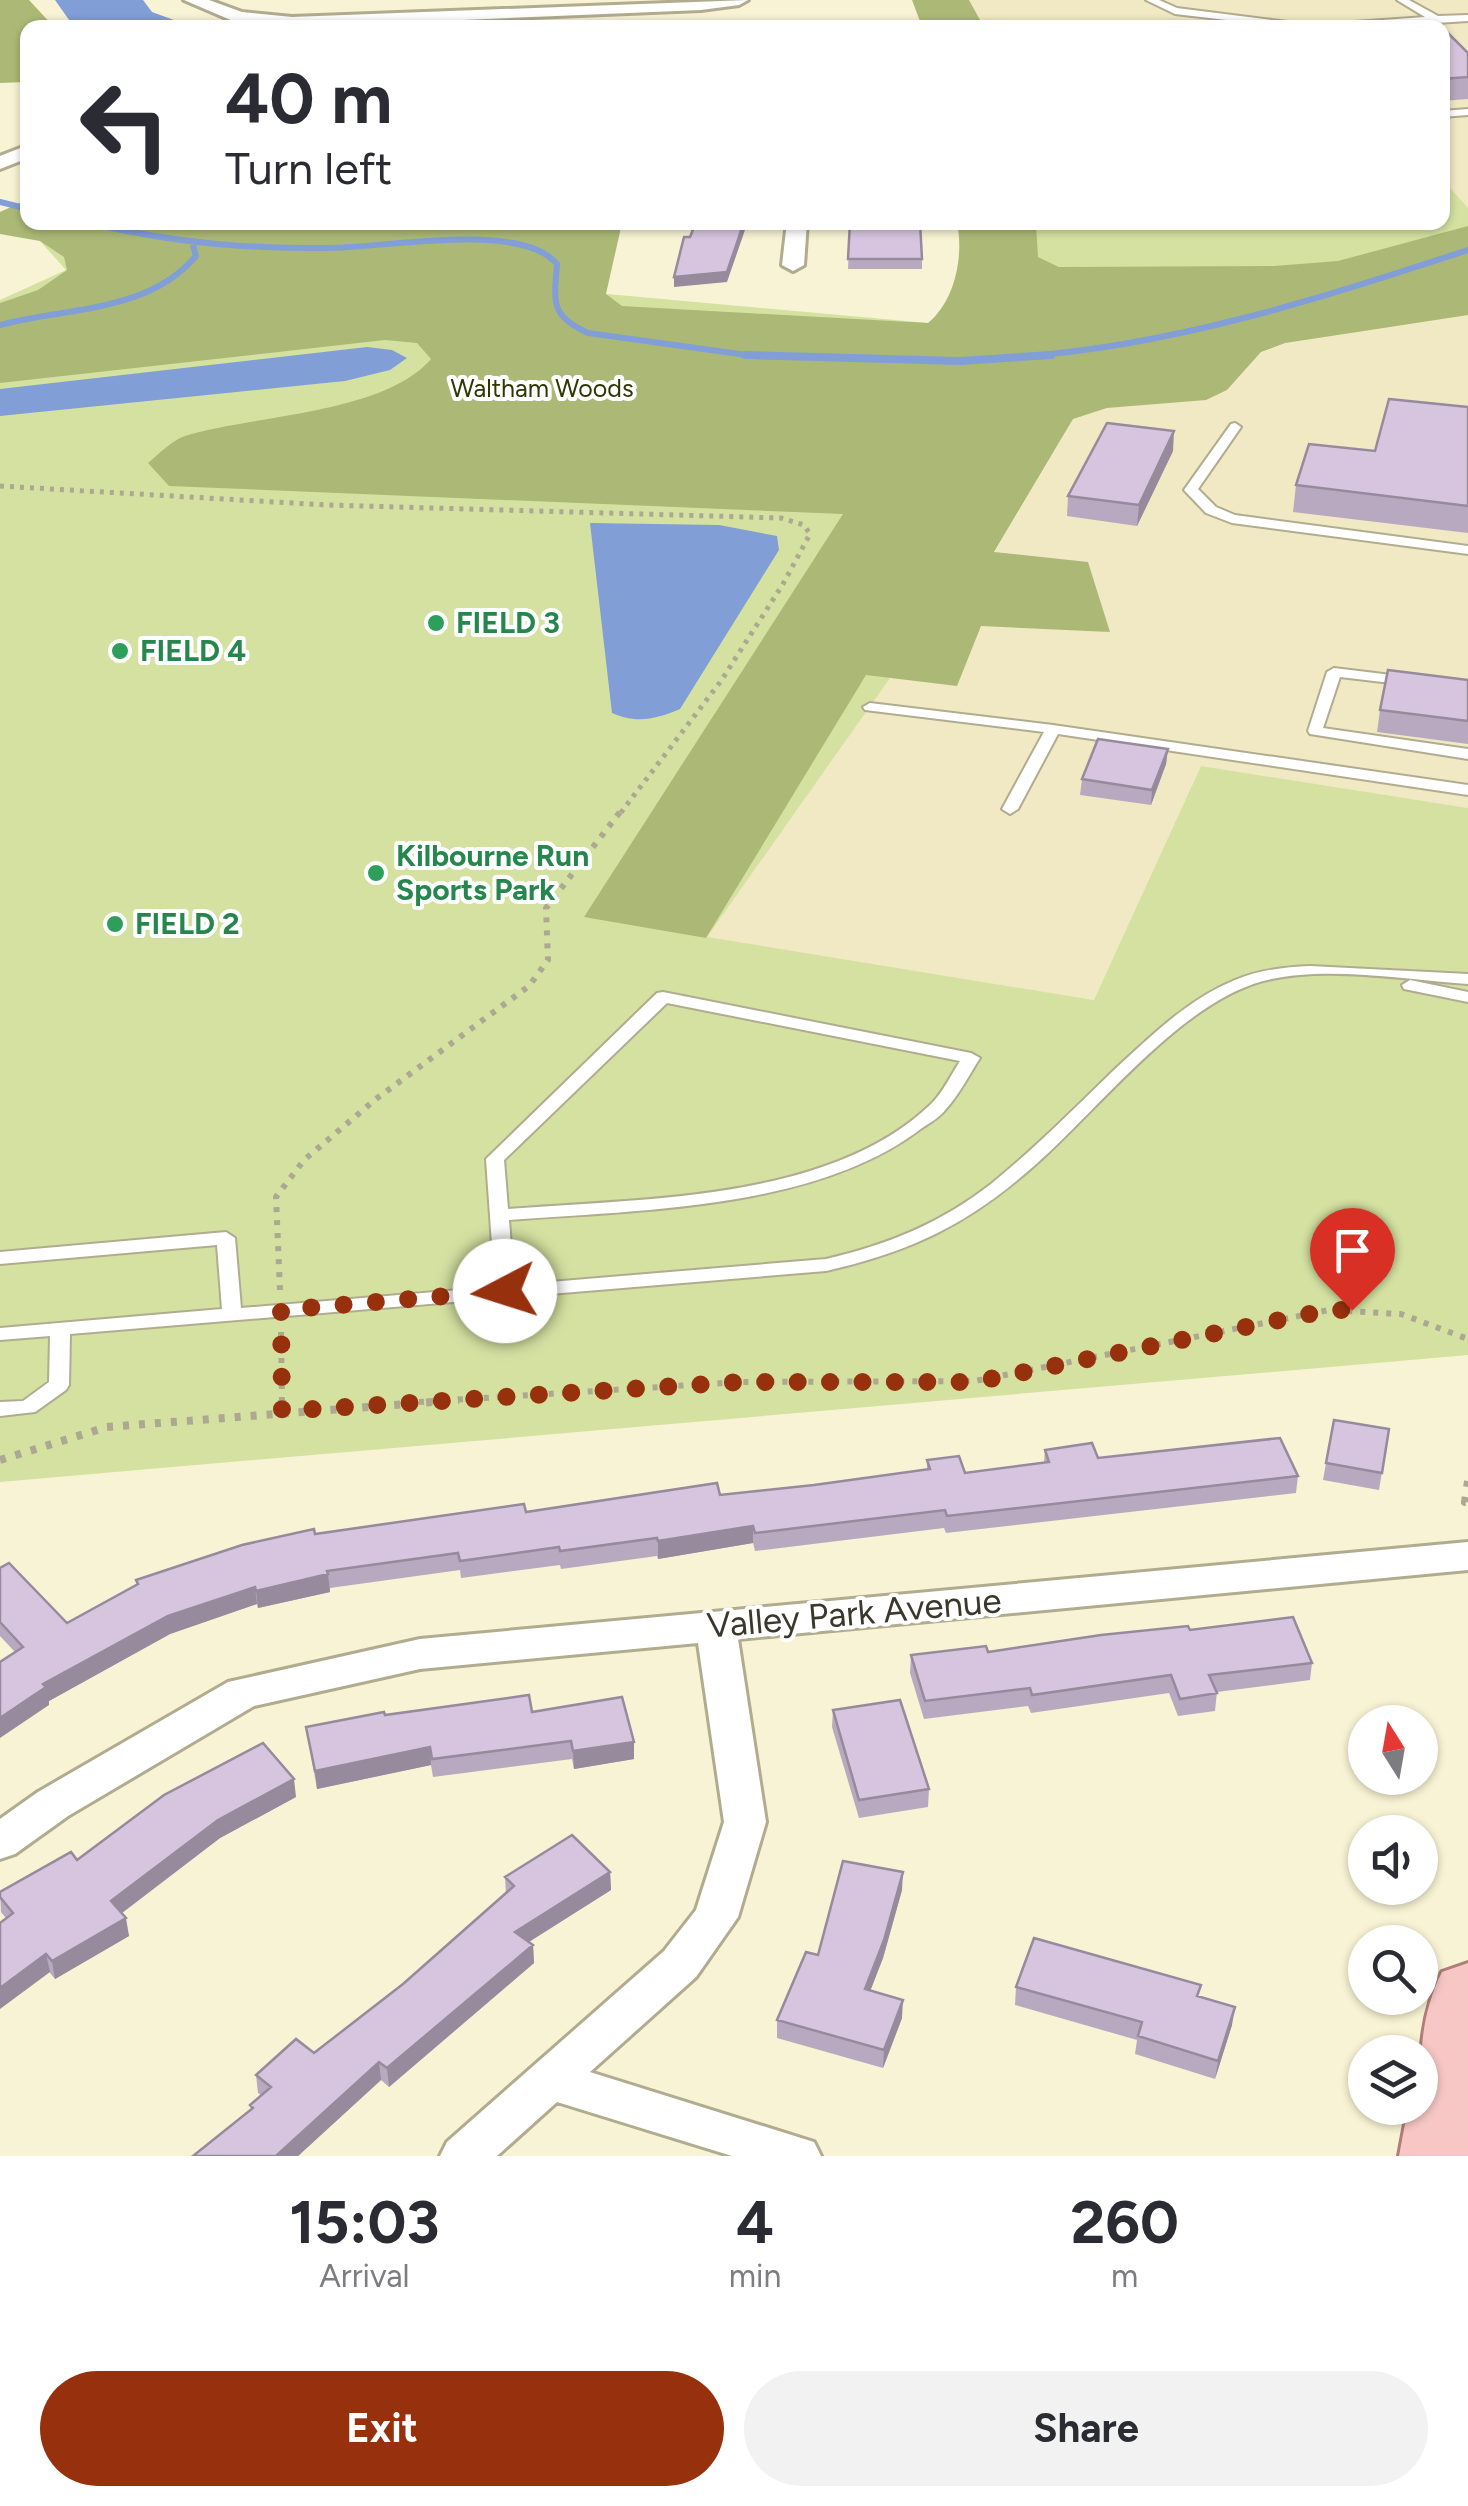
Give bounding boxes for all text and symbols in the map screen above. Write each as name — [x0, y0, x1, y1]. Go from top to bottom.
text: 40 m — [225, 56, 392, 141]
icon: left — [60, 60, 190, 190]
text: Turn left — [225, 141, 392, 195]
park label: Waltham Woods — [450, 373, 634, 403]
place label: FIELD 3 — [456, 604, 560, 641]
marker: FIELD 3 — [425, 612, 447, 634]
place label: FIELD 4 — [140, 632, 246, 669]
marker: FIELD 4 — [109, 640, 131, 662]
place label: Kilbourne Run Sports Park — [396, 837, 589, 908]
marker: Kilbourne Run Sports Park — [365, 862, 387, 884]
place label: FIELD 2 — [135, 905, 240, 942]
marker: FIELD 2 — [104, 913, 126, 935]
pin — [1310, 1208, 1395, 1311]
icon: arrive — [1325, 1223, 1380, 1278]
position arrow — [453, 1239, 557, 1343]
street label: Valley Park Avenue — [705, 1579, 1003, 1647]
north arrow — [1348, 1705, 1438, 1795]
map controls — [1348, 1705, 1438, 2125]
button: sound — [1348, 1815, 1438, 1905]
button: search — [1348, 1925, 1438, 2015]
button: layers — [1348, 2035, 1438, 2125]
text: 15:03 — [289, 2186, 440, 2258]
text: 4 — [736, 2186, 774, 2258]
text: 260 — [1070, 2186, 1179, 2258]
text: Arrival — [319, 2257, 410, 2295]
text: min — [729, 2257, 781, 2295]
text: m — [1111, 2257, 1138, 2295]
button: Exit — [40, 2371, 724, 2486]
button: Share — [744, 2371, 1428, 2486]

